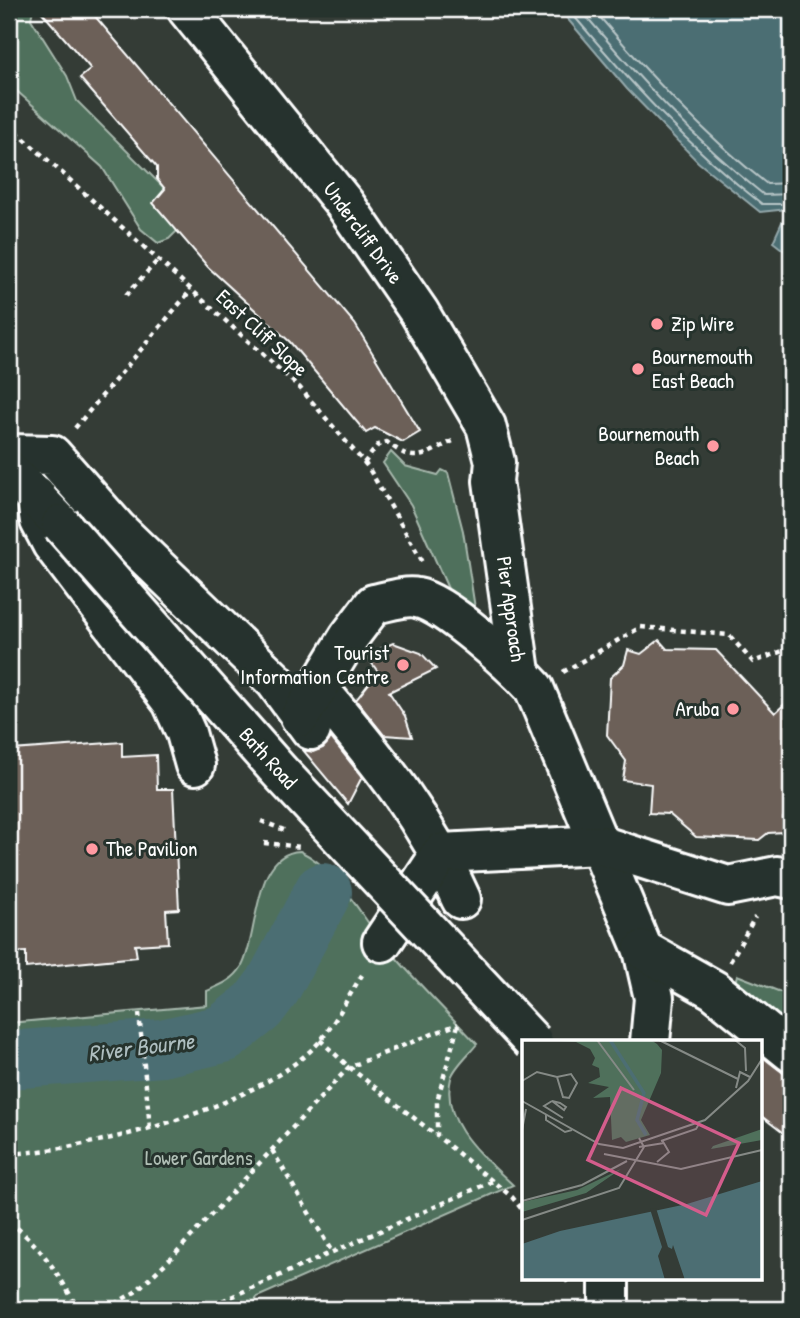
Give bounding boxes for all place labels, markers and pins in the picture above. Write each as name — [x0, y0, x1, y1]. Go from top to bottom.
place label: Zip Wire — [671, 309, 734, 338]
marker: Zip Wire — [649, 316, 665, 332]
place label: Bournemouth East Beach — [652, 342, 753, 395]
marker: Bournemouth East Beach — [630, 361, 646, 377]
place label: Bournemouth Beach — [598, 419, 699, 472]
marker: Bournemouth Beach — [705, 438, 721, 454]
place label: Tourist Information Centre — [240, 638, 390, 691]
marker: Tourist Information Centre — [395, 657, 411, 673]
place label: Aruba — [675, 694, 719, 723]
marker: Aruba — [725, 701, 741, 717]
place label: The Pavilion — [106, 834, 198, 863]
marker: The Pavilion — [84, 841, 100, 857]

